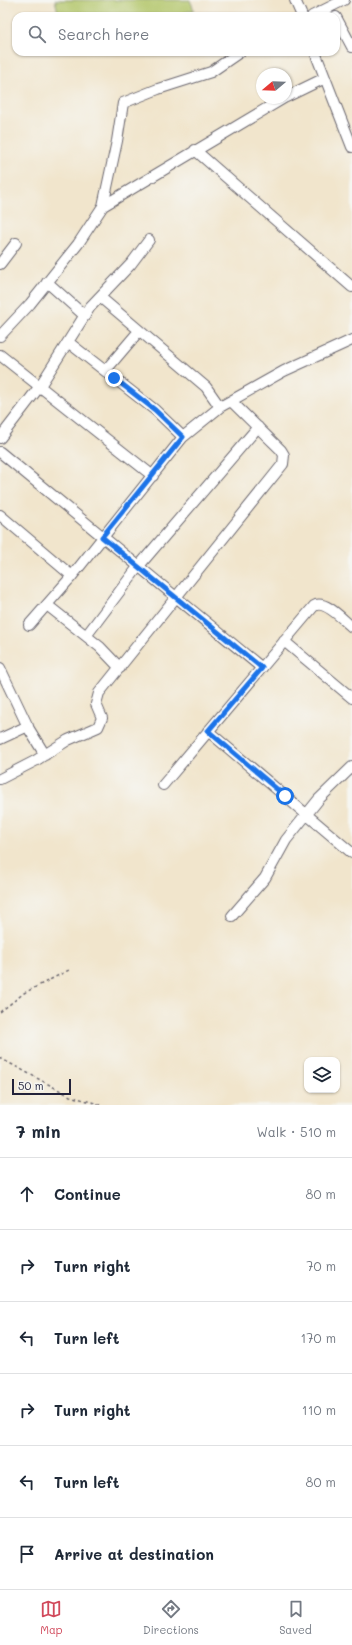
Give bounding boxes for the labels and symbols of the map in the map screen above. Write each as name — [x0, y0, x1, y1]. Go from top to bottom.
north arrow — [256, 68, 292, 104]
route end — [105, 369, 123, 387]
route start — [276, 787, 294, 805]
scale bar — [12, 1077, 71, 1096]

